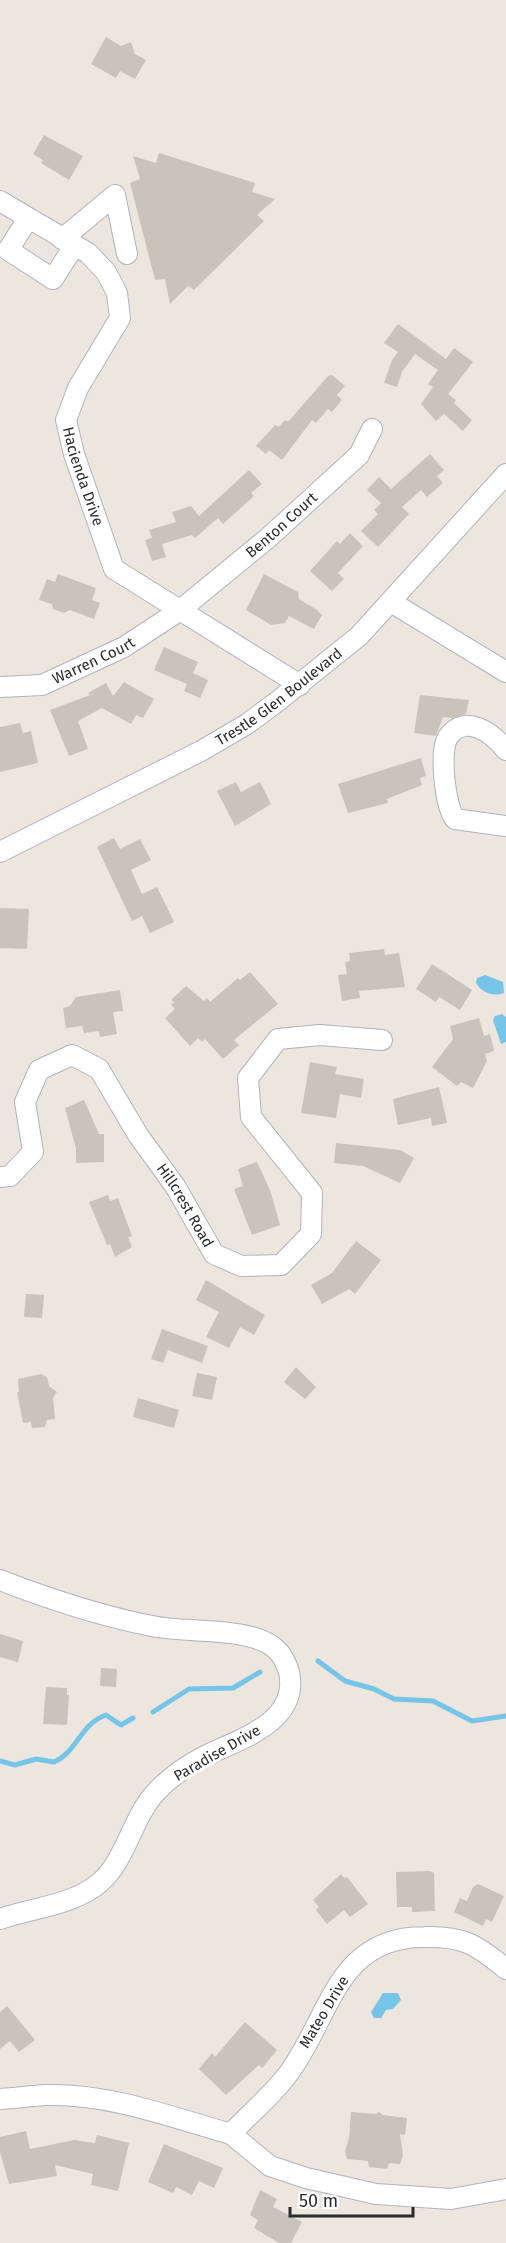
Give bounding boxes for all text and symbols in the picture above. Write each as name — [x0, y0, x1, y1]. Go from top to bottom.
street label: Hacienda Drive — [59, 425, 107, 528]
street label: Benton Court — [242, 488, 321, 562]
street label: Warren Court — [49, 633, 139, 688]
street label: Trestle Glen Boulevard — [212, 644, 346, 749]
street label: Hillcrest Road — [153, 1160, 217, 1251]
street label: Paradise Drive — [170, 1721, 264, 1785]
street label: Mateo Drive — [295, 1973, 353, 2051]
scale bar — [290, 2180, 413, 2218]
text: 50 m — [299, 2190, 338, 2212]

